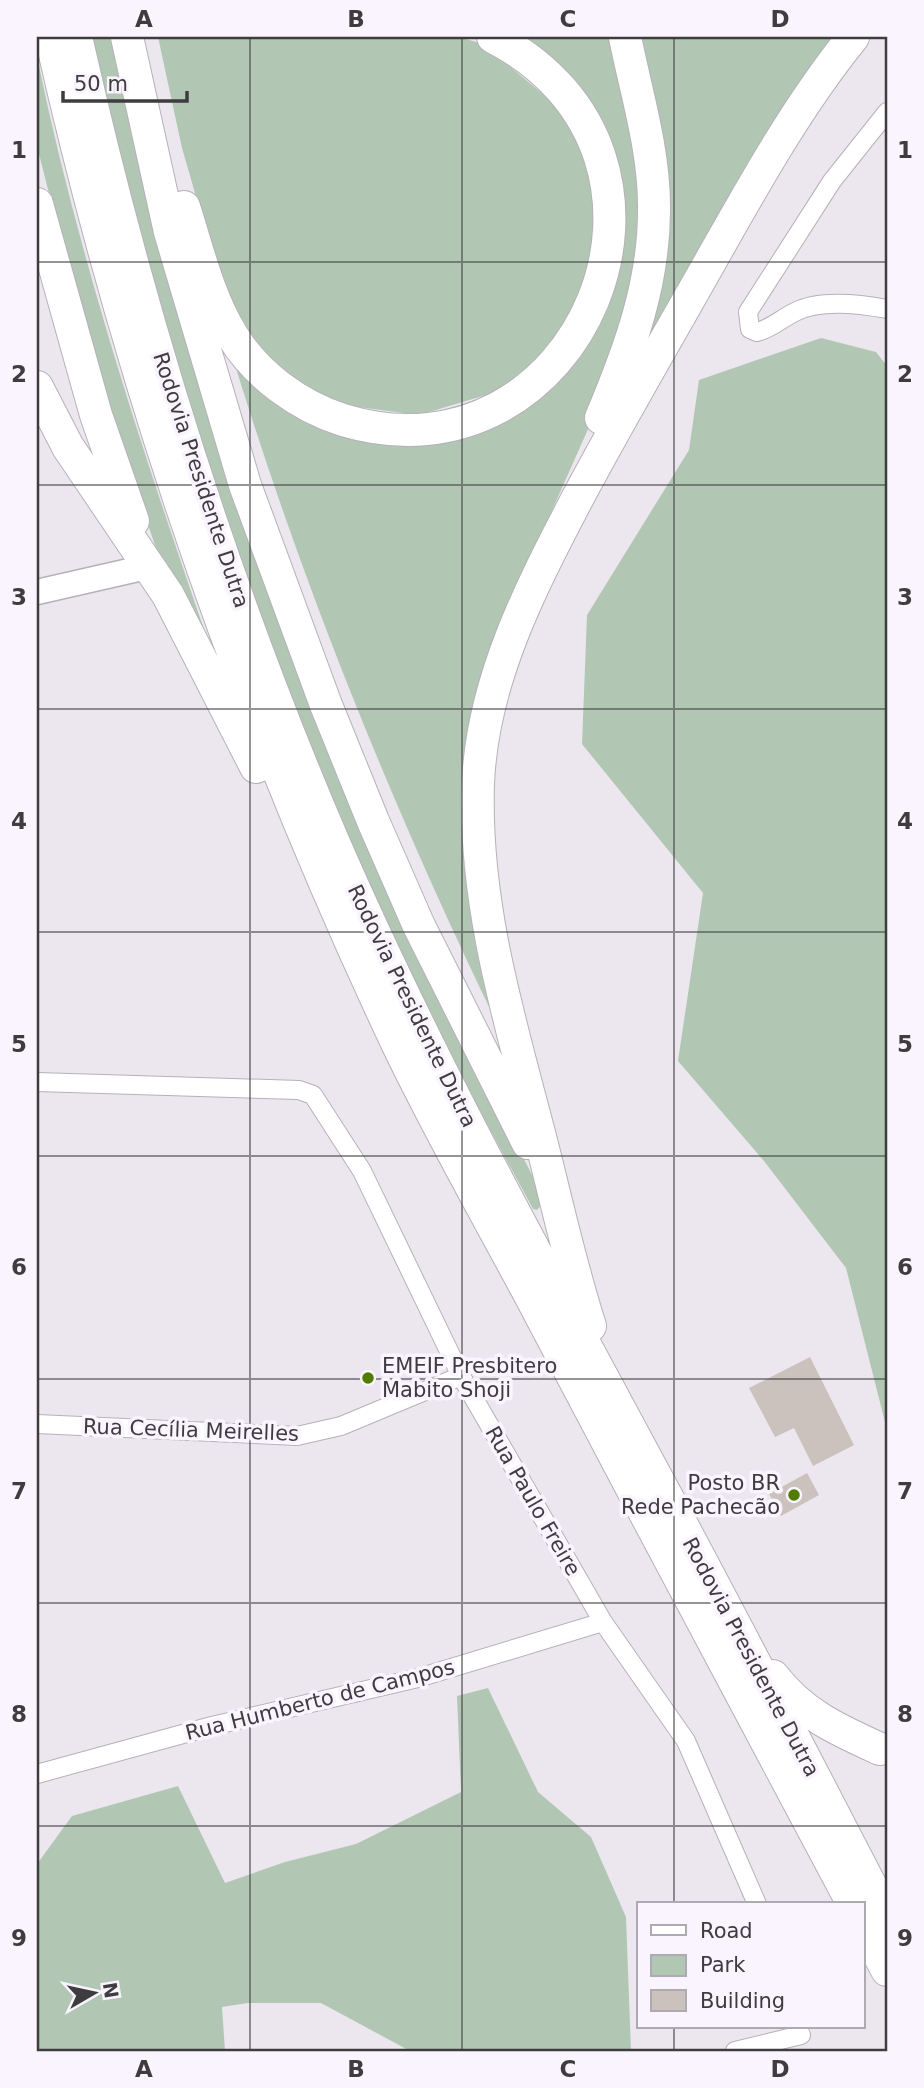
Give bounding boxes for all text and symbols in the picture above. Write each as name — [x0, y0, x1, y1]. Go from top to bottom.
text: A — [135, 6, 153, 32]
text: B — [347, 6, 365, 32]
text: C — [560, 6, 576, 32]
text: D — [770, 6, 790, 32]
scale bar — [63, 60, 187, 104]
text: 50 m — [74, 72, 128, 96]
text: 1 — [11, 137, 27, 163]
text: 1 — [897, 137, 913, 163]
street label: Rodovia Presidente Dutra — [148, 349, 254, 611]
text: 2 — [11, 361, 27, 387]
text: 2 — [897, 361, 913, 387]
text: 3 — [11, 584, 27, 610]
text: 3 — [897, 584, 913, 610]
text: 4 — [11, 808, 27, 834]
text: 4 — [897, 808, 913, 834]
street label: Rodovia Presidente Dutra — [343, 881, 481, 1131]
text: 5 — [11, 1031, 27, 1057]
text: 5 — [897, 1031, 913, 1057]
text: 6 — [11, 1254, 27, 1280]
text: 6 — [897, 1254, 913, 1280]
place label: EMEIF Presbitero Mabito Shoji — [382, 1354, 557, 1402]
marker: EMEIF Presbitero Mabito Shoji — [360, 1370, 376, 1386]
street label: Rua Cecília Meirelles — [83, 1414, 299, 1446]
street label: Rua Paulo Freire — [481, 1422, 585, 1580]
place label: Posto BR Rede Pachecão — [621, 1471, 780, 1519]
text: 7 — [11, 1478, 27, 1504]
text: 7 — [897, 1478, 913, 1504]
marker: Posto BR Rede Pachecão — [786, 1487, 802, 1503]
street label: Rodovia Presidente Dutra — [678, 1533, 824, 1781]
street label: Rua Humberto de Campos — [183, 1655, 457, 1745]
text: 8 — [11, 1701, 27, 1727]
text: 8 — [897, 1701, 913, 1727]
legend — [637, 1902, 864, 2028]
text: Road — [700, 1919, 753, 1943]
text: 9 — [11, 1925, 27, 1951]
text: 9 — [897, 1925, 913, 1951]
text: Park — [700, 1953, 746, 1977]
north arrow — [60, 1958, 130, 2028]
text: N — [99, 1981, 123, 2000]
text: Building — [700, 1989, 785, 2013]
text: A — [135, 2056, 153, 2082]
text: B — [347, 2056, 365, 2082]
text: C — [560, 2056, 576, 2082]
text: D — [770, 2056, 790, 2082]

